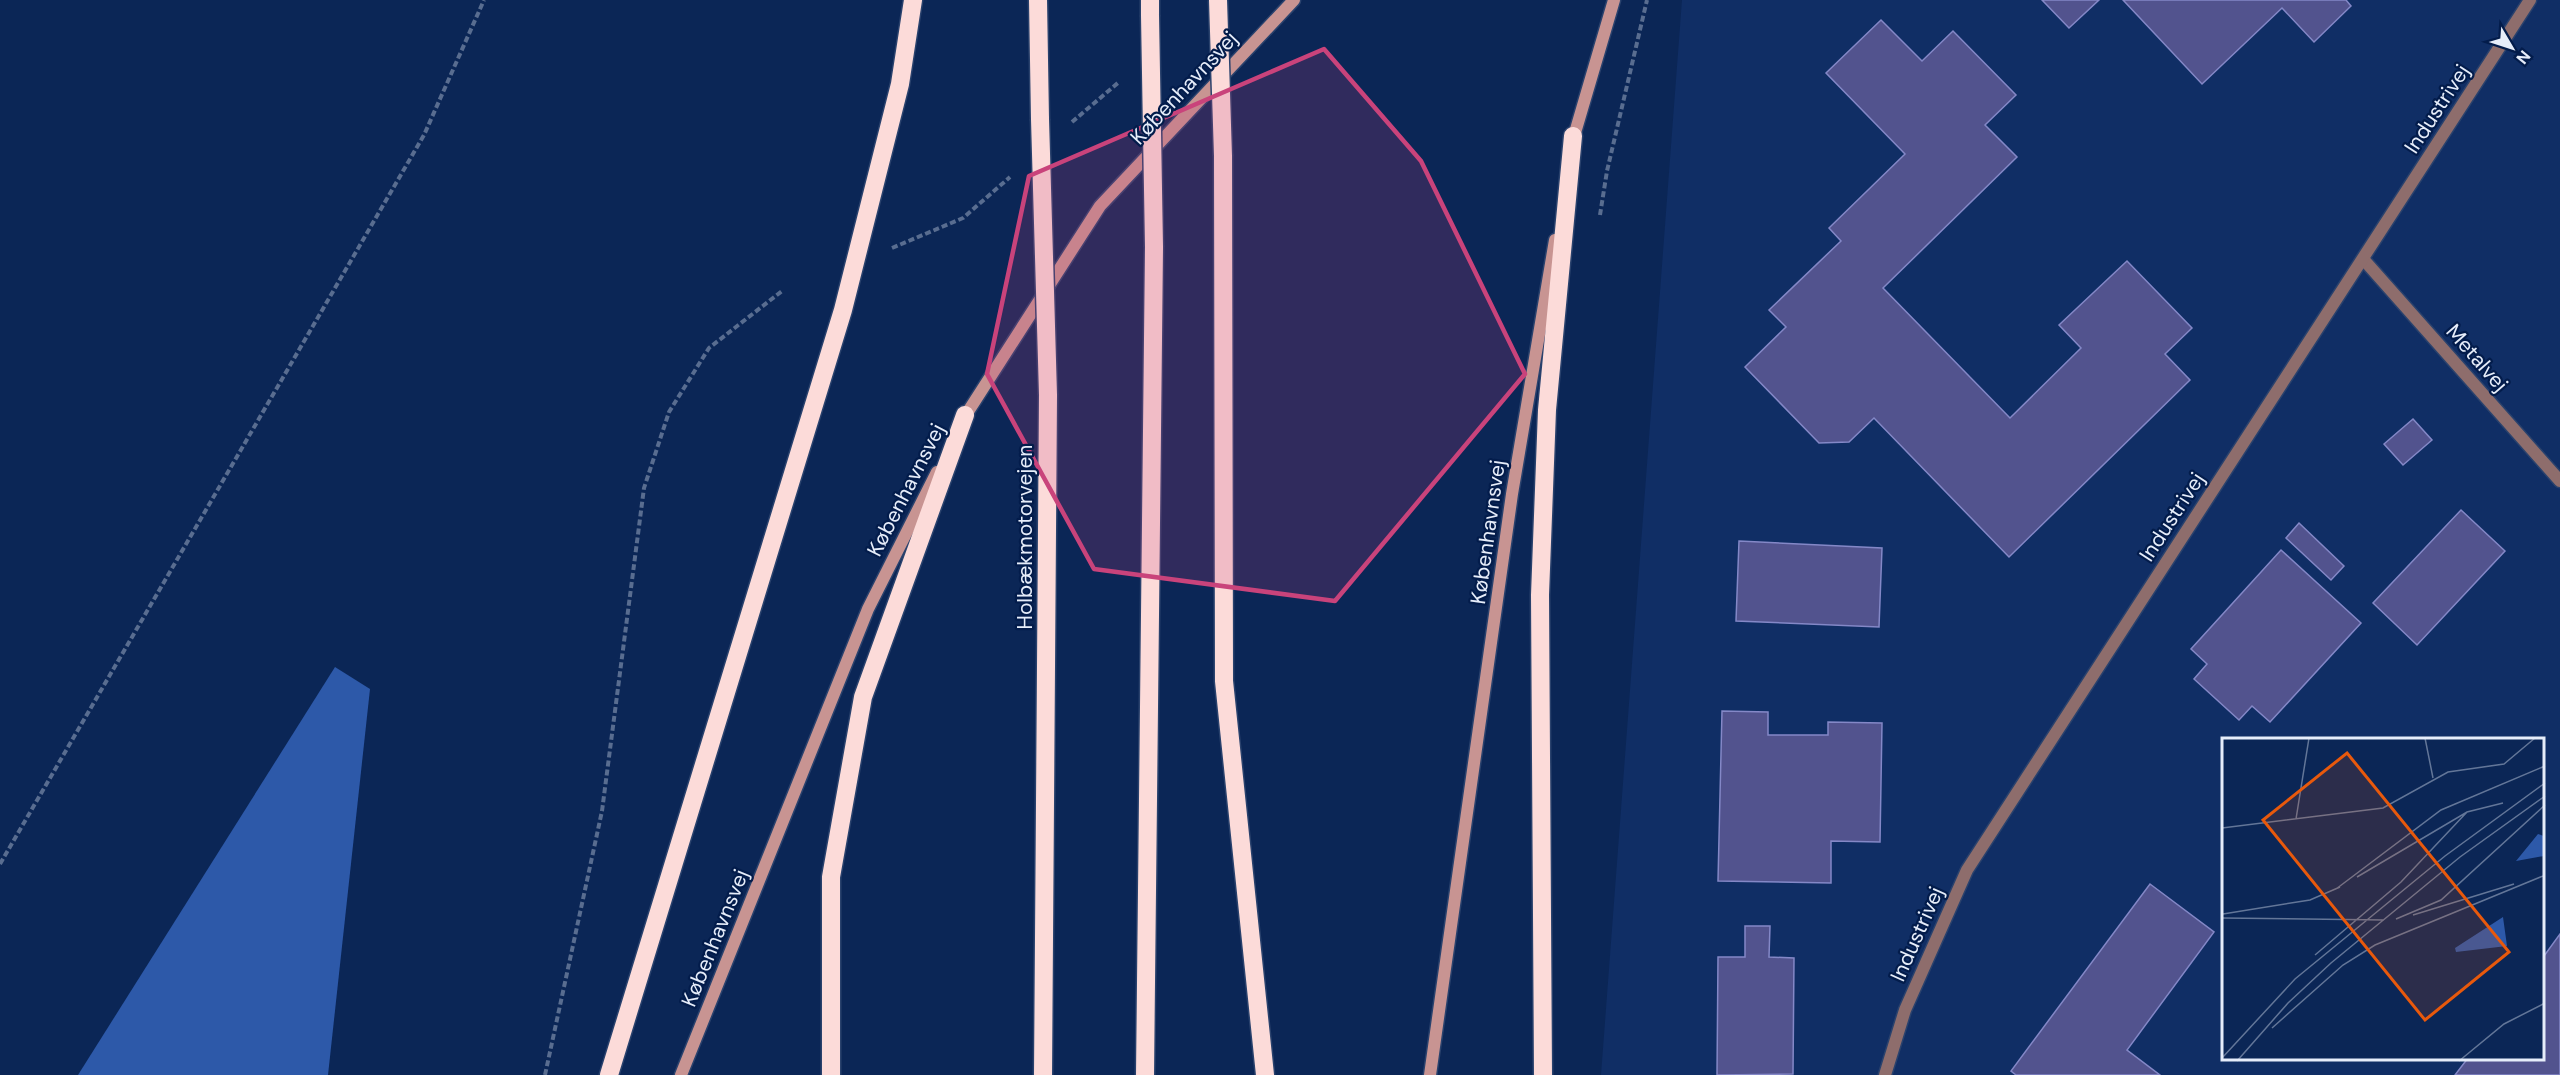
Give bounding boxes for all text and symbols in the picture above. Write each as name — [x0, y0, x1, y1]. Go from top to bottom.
north arrow — [2482, 18, 2542, 78]
street label: Københavnsvej — [1124, 25, 1244, 151]
text: N — [2511, 46, 2535, 68]
street label: Industrivej — [2398, 59, 2476, 159]
street label: Metalvej — [2440, 318, 2514, 398]
street label: Københavnsvej — [860, 419, 952, 561]
street label: Holbækmotorvejen — [1011, 445, 1039, 629]
street label: Københavnsvej — [1464, 458, 1512, 606]
street label: Industrivej — [2133, 467, 2211, 567]
inset map — [2222, 738, 2545, 1060]
street label: Københavnsvej — [675, 865, 755, 1011]
street label: Industrivej — [1884, 882, 1950, 986]

